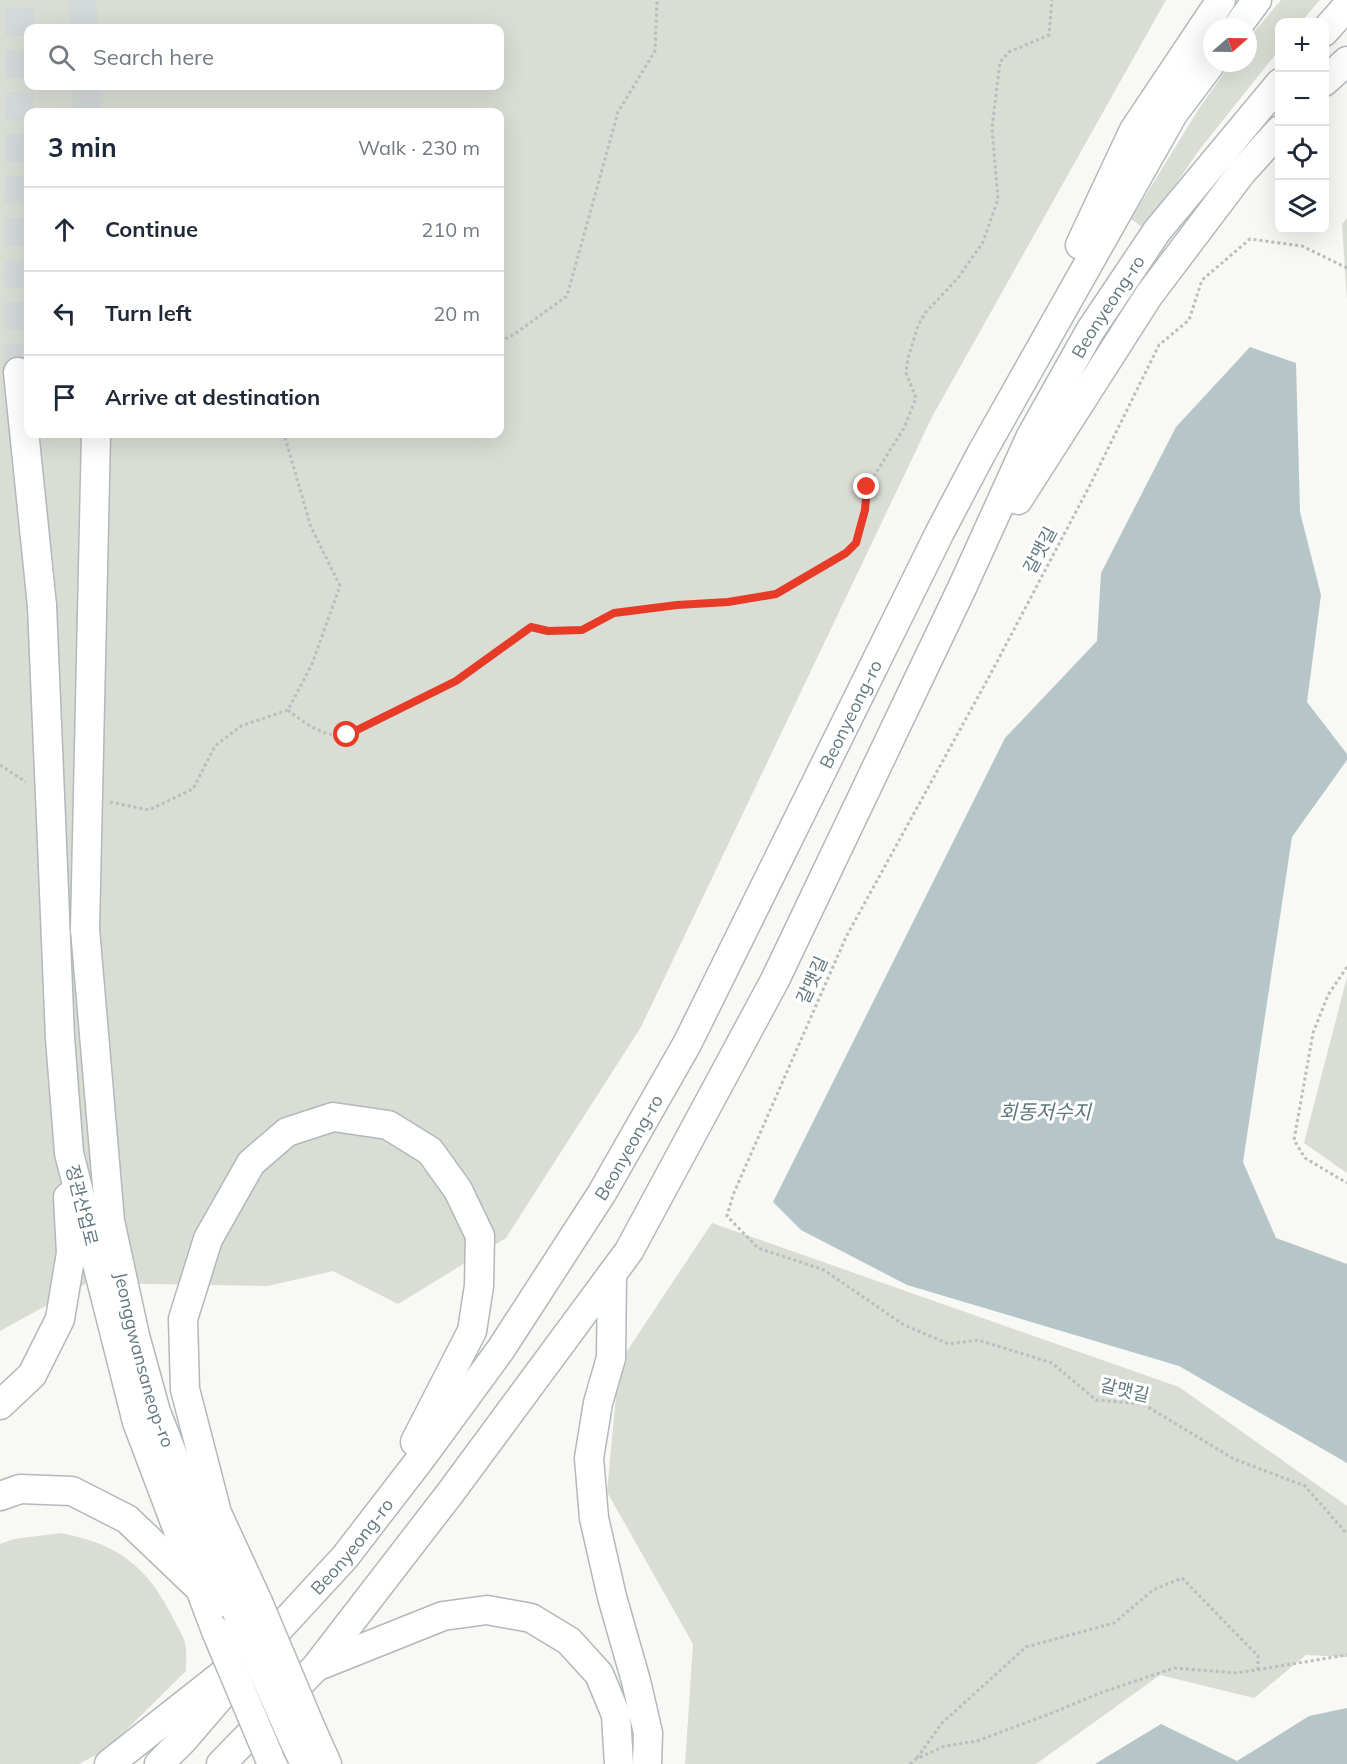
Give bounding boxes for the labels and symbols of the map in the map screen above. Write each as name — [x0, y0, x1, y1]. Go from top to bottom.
north arrow — [1203, 18, 1257, 72]
street label: Beonyeong-ro — [1066, 251, 1149, 362]
route end — [853, 473, 879, 499]
street label: 갈맷길 — [1018, 523, 1062, 577]
street label: Beonyeong-ro — [814, 656, 887, 772]
route start — [333, 721, 359, 747]
street label: 갈맷길 — [791, 953, 833, 1007]
street label: Beonyeong-ro — [589, 1090, 667, 1205]
water label: 회동저수지 — [999, 1099, 1093, 1124]
street label: 정관산업로 — [61, 1162, 103, 1248]
street label: Jeonggwansaneop-ro — [110, 1270, 180, 1451]
street label: 갈맷길 — [1098, 1373, 1152, 1407]
street label: Beonyeong-ro — [305, 1493, 398, 1599]

